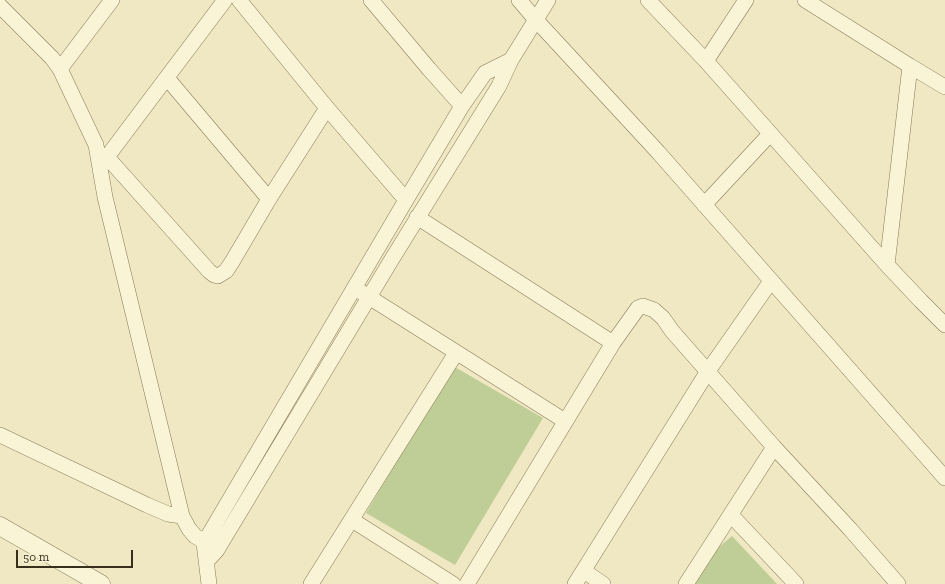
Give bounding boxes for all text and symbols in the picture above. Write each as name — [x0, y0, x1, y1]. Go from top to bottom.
scale bar — [18, 542, 135, 568]
text: 50 m — [23, 550, 49, 564]

